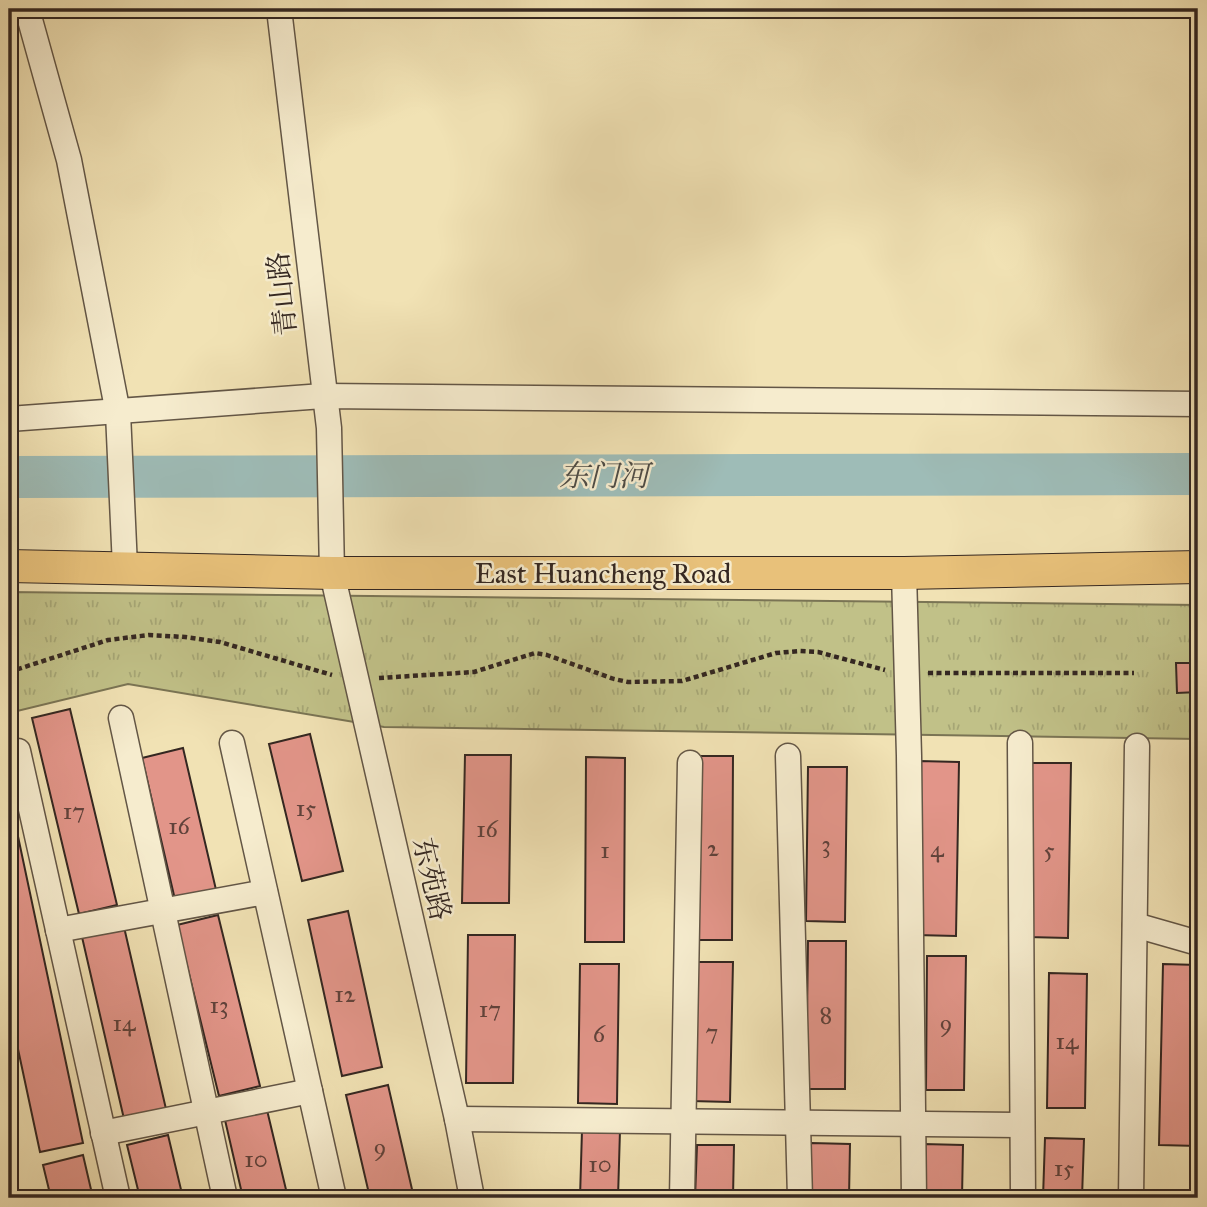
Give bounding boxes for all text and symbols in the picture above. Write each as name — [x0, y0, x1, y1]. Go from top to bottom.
street label: 青山路 — [260, 250, 304, 338]
water label: 东门河 — [559, 458, 654, 494]
street label: East Huancheng Road — [475, 556, 731, 591]
house number: 15 — [296, 793, 316, 823]
house number: 17 — [63, 796, 85, 826]
house number: 16 — [168, 811, 191, 841]
house number: 16 — [476, 814, 499, 844]
house number: 3 — [821, 829, 831, 859]
house number: 2 — [707, 833, 719, 863]
street label: 东苑路 — [405, 834, 459, 924]
house number: 4 — [930, 834, 944, 864]
house number: 1 — [600, 835, 610, 865]
house number: 5 — [1043, 835, 1055, 865]
house number: 12 — [334, 979, 356, 1009]
house number: 13 — [209, 990, 229, 1020]
house number: 17 — [479, 994, 501, 1024]
house number: 8 — [820, 1000, 832, 1030]
house number: 14 — [113, 1008, 136, 1038]
house number: 9 — [940, 1008, 952, 1038]
house number: 7 — [706, 1017, 718, 1047]
house number: 6 — [593, 1019, 606, 1049]
house number: 14 — [1056, 1026, 1079, 1056]
house number: 9 — [374, 1132, 386, 1162]
house number: 10 — [244, 1144, 268, 1174]
house number: 10 — [588, 1149, 612, 1179]
house number: 15 — [1054, 1153, 1074, 1183]

